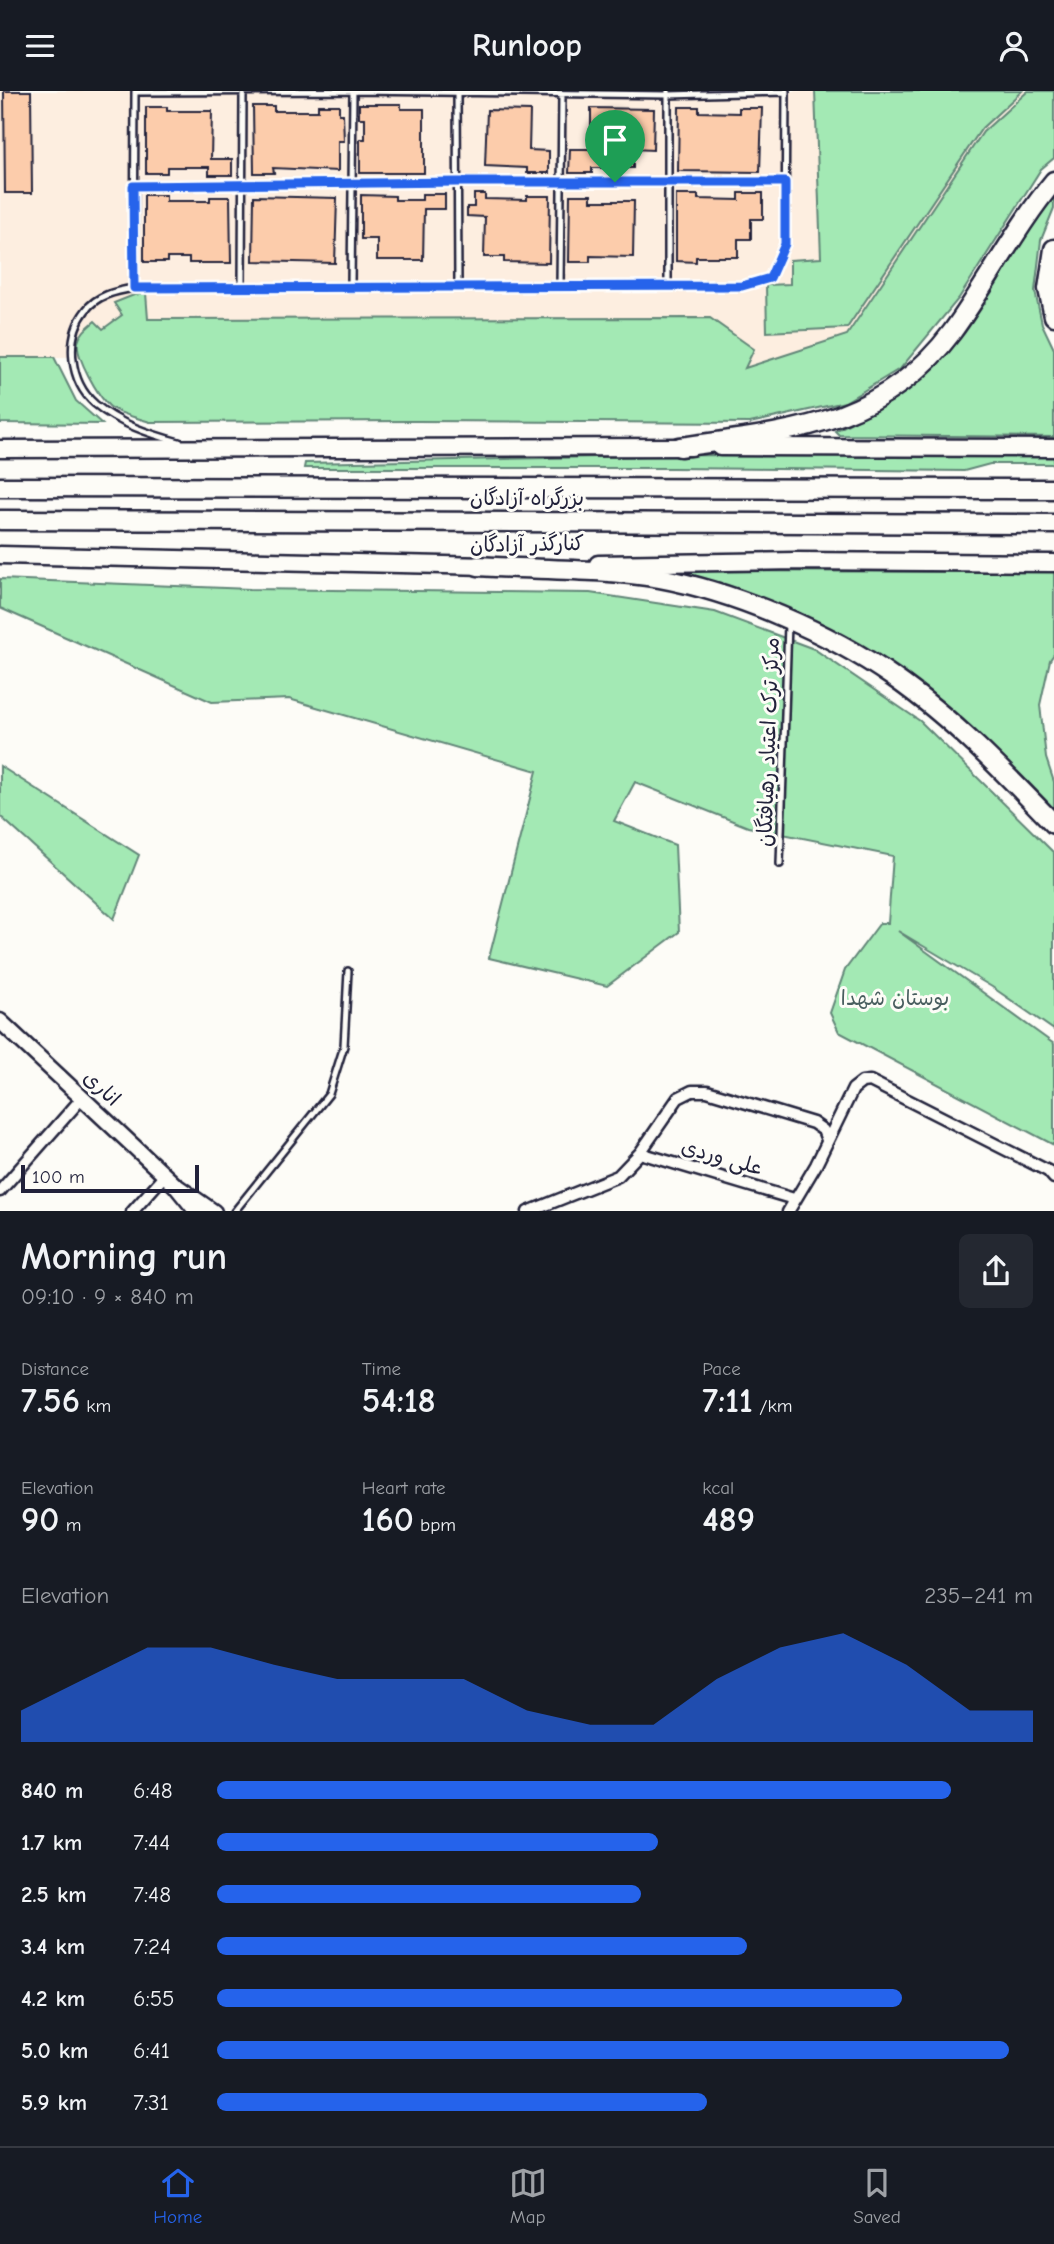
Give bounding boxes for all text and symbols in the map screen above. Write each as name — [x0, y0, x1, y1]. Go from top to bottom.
icon: menu — [21, 27, 59, 65]
text: Runloop — [472, 27, 582, 64]
icon: person — [995, 27, 1033, 65]
pin — [585, 110, 645, 182]
icon: arrive — [596, 121, 634, 159]
street label: بزرگراه آزادگان — [470, 486, 584, 511]
street label: کنارگذر آزادگان — [470, 531, 584, 557]
street label: مرکز ترک اعتیاد رهیافتگان — [752, 637, 784, 847]
park label: بوستان شهدا — [841, 986, 949, 1011]
street label: اناری — [79, 1065, 125, 1111]
street label: علی وردی — [678, 1134, 765, 1182]
scale bar — [21, 1163, 200, 1194]
text: 100 m — [32, 1166, 85, 1188]
button: share — [959, 1234, 1033, 1308]
text: Morning run — [21, 1235, 227, 1279]
text: 09:10 · 9 × 840 m — [21, 1283, 194, 1310]
text: Distance — [21, 1358, 89, 1380]
text: Time — [362, 1358, 401, 1380]
text: Pace — [702, 1358, 741, 1380]
text: 7.56 — [21, 1380, 80, 1421]
text: 54:18 — [362, 1380, 436, 1421]
text: 7:11 — [702, 1380, 753, 1421]
text: km — [80, 1395, 111, 1417]
text: /km — [753, 1395, 792, 1417]
text: Elevation — [21, 1477, 94, 1499]
text: Heart rate — [362, 1477, 445, 1499]
text: kcal — [702, 1477, 734, 1499]
text: 90 — [21, 1499, 59, 1540]
text: 160 — [362, 1499, 414, 1540]
text: 489 — [702, 1499, 755, 1540]
text: m — [59, 1514, 81, 1536]
text: bpm — [414, 1514, 456, 1536]
text: Elevation — [21, 1582, 109, 1609]
text: 235–241 m — [924, 1582, 1033, 1609]
text: 840 m — [21, 1777, 83, 1804]
text: 6:48 — [133, 1777, 173, 1804]
text: 1.7 km — [21, 1829, 82, 1856]
text: 7:44 — [133, 1829, 170, 1856]
text: 2.5 km — [21, 1881, 87, 1908]
text: 7:48 — [133, 1881, 171, 1908]
text: 3.4 km — [21, 1933, 85, 1960]
text: 7:24 — [133, 1933, 171, 1960]
text: 4.2 km — [21, 1985, 85, 2012]
text: 6:55 — [133, 1985, 175, 2012]
text: 5.0 km — [21, 2037, 88, 2064]
text: 6:41 — [133, 2037, 170, 2064]
text: 5.9 km — [21, 2089, 87, 2116]
text: 7:31 — [133, 2089, 169, 2116]
tab: Home — [153, 2164, 202, 2228]
tab: Map — [509, 2164, 547, 2228]
tab: Saved — [853, 2164, 901, 2228]

